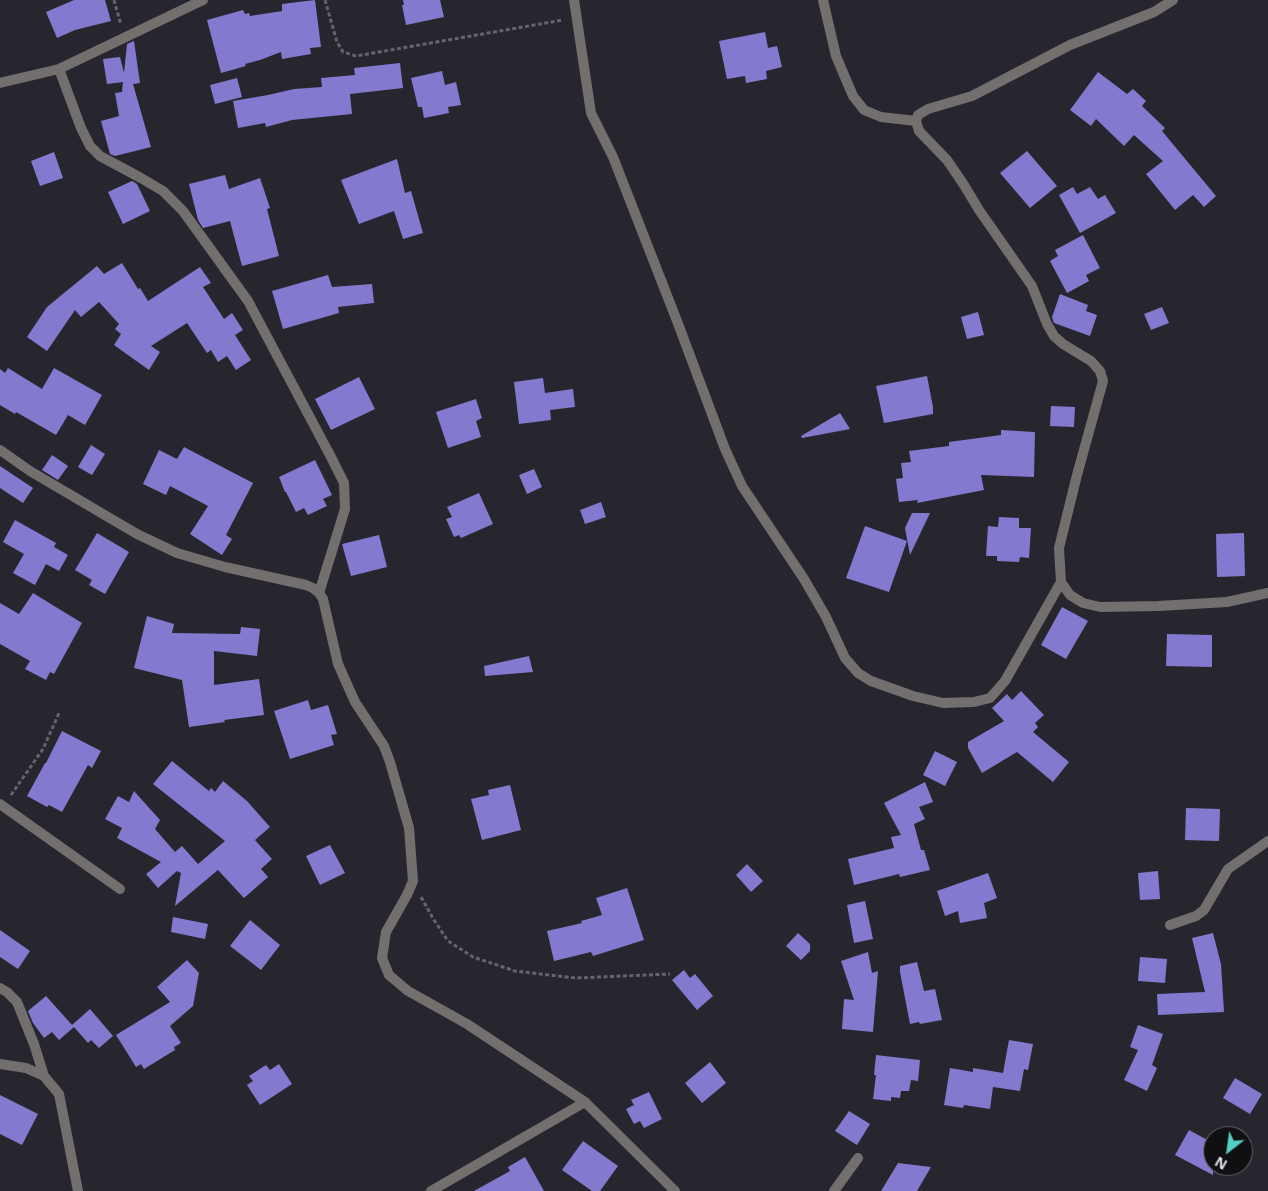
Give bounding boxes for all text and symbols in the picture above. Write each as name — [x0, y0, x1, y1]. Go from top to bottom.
north arrow — [1203, 1126, 1253, 1176]
text: N — [1211, 1152, 1230, 1175]

